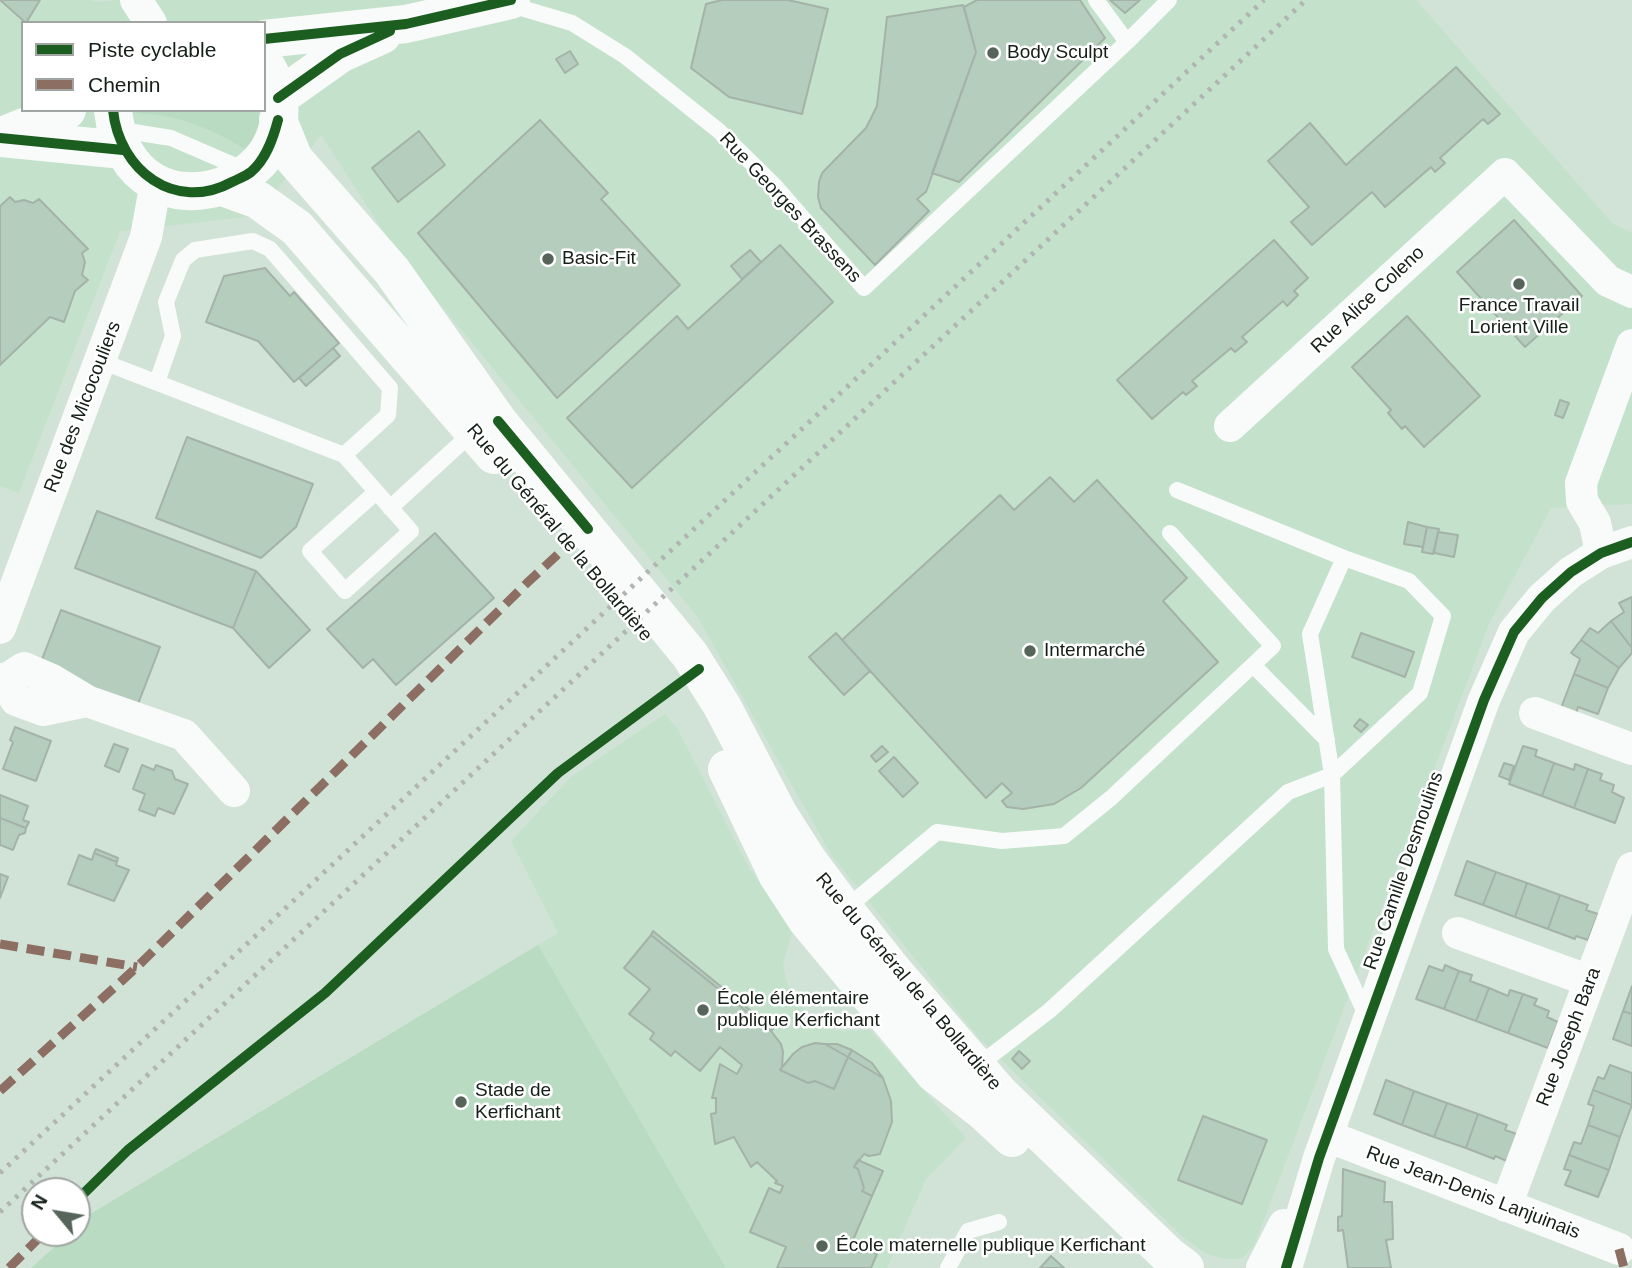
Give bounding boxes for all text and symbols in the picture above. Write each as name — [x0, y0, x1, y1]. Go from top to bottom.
legend — [21, 21, 266, 112]
text: Piste cyclable — [88, 38, 216, 61]
place label: Body Sculpt — [1007, 42, 1108, 64]
marker: Body Sculpt — [985, 45, 1001, 61]
text: Chemin — [88, 73, 160, 96]
street label: Rue Georges Brassens — [714, 128, 866, 288]
street label: Rue Alice Coleno — [1307, 242, 1429, 358]
place label: Basic-Fit — [562, 248, 636, 270]
marker: Basic-Fit — [540, 251, 556, 267]
marker: France Travail Lorient Ville — [1511, 276, 1527, 292]
place label: France Travail Lorient Ville — [1459, 295, 1579, 339]
street label: Rue des Micocouliers — [40, 318, 126, 496]
street label: Rue du Général de la Bollardière — [461, 420, 657, 646]
place label: Intermarché — [1044, 640, 1145, 662]
marker: Intermarché — [1022, 643, 1038, 659]
street label: Rue Camille Desmoulins — [1359, 769, 1449, 973]
street label: Rue du Général de la Bollardière — [810, 869, 1006, 1095]
street label: Rue Joseph Bara — [1532, 964, 1606, 1110]
place label: École élémentaire publique Kerfichant — [717, 988, 880, 1032]
marker: École élémentaire publique Kerfichant — [695, 1002, 711, 1018]
place label: Stade de Kerfichant — [475, 1080, 561, 1124]
marker: Stade de Kerfichant — [453, 1094, 469, 1110]
street label: Rue Jean-Denis Lanjuinais — [1363, 1142, 1583, 1244]
north arrow — [21, 1177, 91, 1247]
text: N — [27, 1191, 52, 1213]
place label: École maternelle publique Kerfichant — [836, 1235, 1145, 1257]
marker: École maternelle publique Kerfichant — [814, 1238, 830, 1254]

